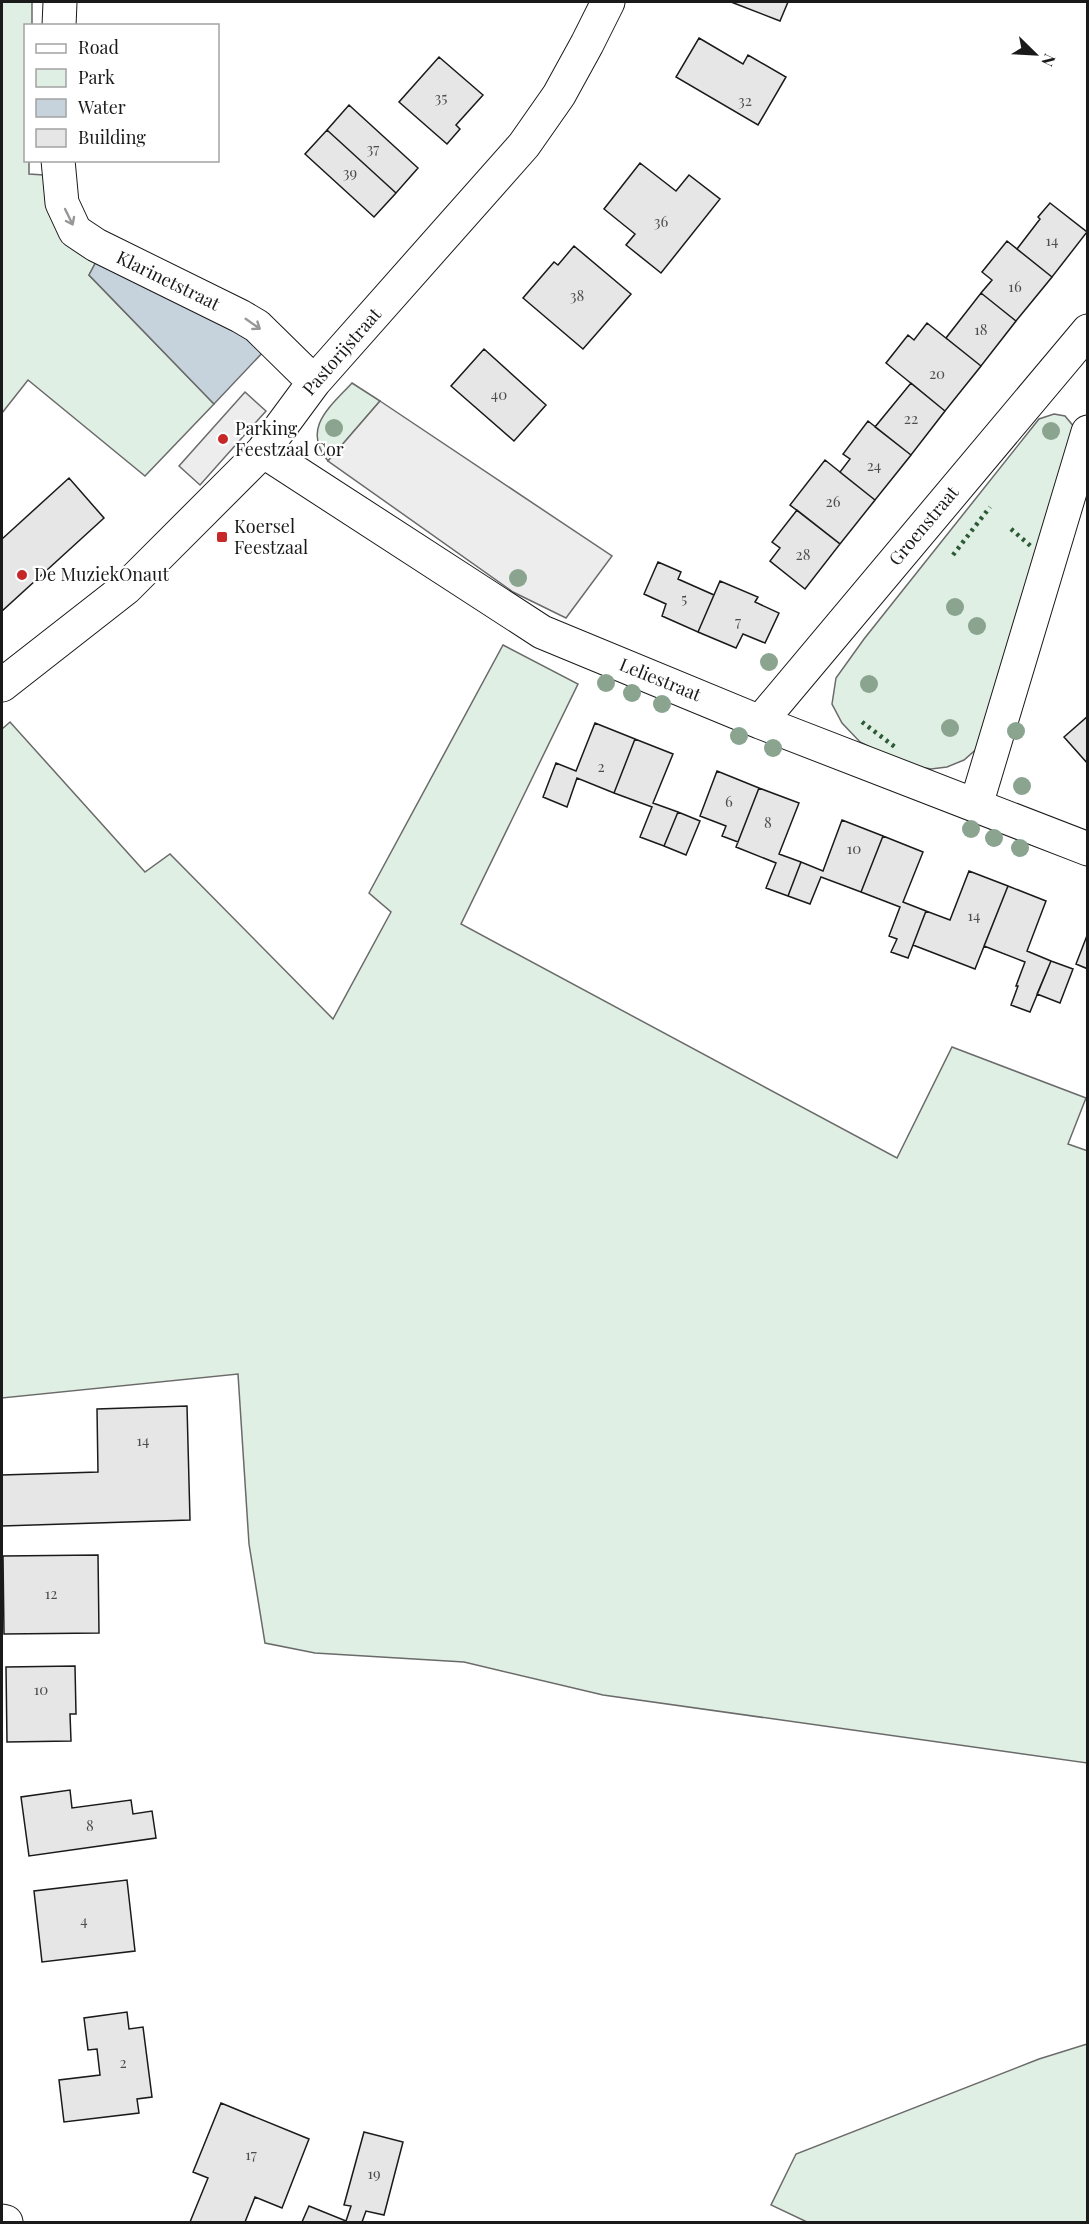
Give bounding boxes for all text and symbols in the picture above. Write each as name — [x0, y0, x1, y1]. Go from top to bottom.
legend — [24, 24, 219, 162]
north arrow — [1005, 24, 1065, 84]
text: Road — [78, 35, 119, 59]
text: N — [1037, 51, 1061, 70]
text: Park — [78, 65, 115, 89]
house number: 35 — [435, 87, 448, 107]
house number: 32 — [738, 90, 752, 110]
text: Water — [77, 95, 126, 119]
text: Building — [78, 125, 146, 149]
house number: 37 — [367, 138, 379, 158]
house number: 39 — [343, 162, 357, 182]
one-way arrow — [63, 208, 75, 226]
house number: 36 — [654, 211, 668, 231]
house number: 14 — [1046, 230, 1058, 250]
street label: Klarinetstraat — [113, 245, 225, 316]
house number: 16 — [1008, 276, 1022, 296]
house number: 38 — [570, 285, 584, 305]
street label: Pastorijstraat — [297, 302, 386, 400]
one-way arrow — [244, 318, 260, 330]
house number: 18 — [974, 319, 988, 339]
house number: 20 — [929, 363, 945, 383]
house number: 40 — [491, 384, 507, 404]
house number: 22 — [904, 408, 918, 428]
place label: Parking Feestzaal Cor — [235, 416, 344, 461]
marker: Parking Feestzaal Cor — [216, 432, 230, 446]
house number: 24 — [867, 455, 881, 475]
street label: Groenstraat — [883, 480, 964, 570]
house number: 26 — [826, 491, 841, 511]
place label: Koersel Feestzaal — [234, 514, 308, 559]
marker: Koersel Feestzaal — [215, 530, 229, 544]
house number: 28 — [796, 544, 811, 564]
place label: De MuziekOnaut — [34, 562, 169, 586]
marker: De MuziekOnaut — [15, 568, 29, 582]
house number: 5 — [681, 588, 687, 608]
house number: 7 — [735, 611, 741, 631]
street label: Leliestraat — [616, 652, 705, 707]
house number: 2 — [597, 756, 605, 776]
house number: 6 — [725, 791, 733, 811]
house number: 8 — [764, 812, 772, 832]
house number: 10 — [847, 838, 861, 858]
house number: 14 — [968, 905, 980, 925]
house number: 14 — [137, 1430, 149, 1450]
house number: 12 — [45, 1583, 57, 1603]
house number: 10 — [34, 1679, 48, 1699]
house number: 8 — [86, 1815, 94, 1835]
house number: 4 — [80, 1910, 88, 1930]
house number: 2 — [119, 2052, 127, 2072]
house number: 17 — [245, 2144, 257, 2164]
house number: 19 — [367, 2163, 381, 2183]

